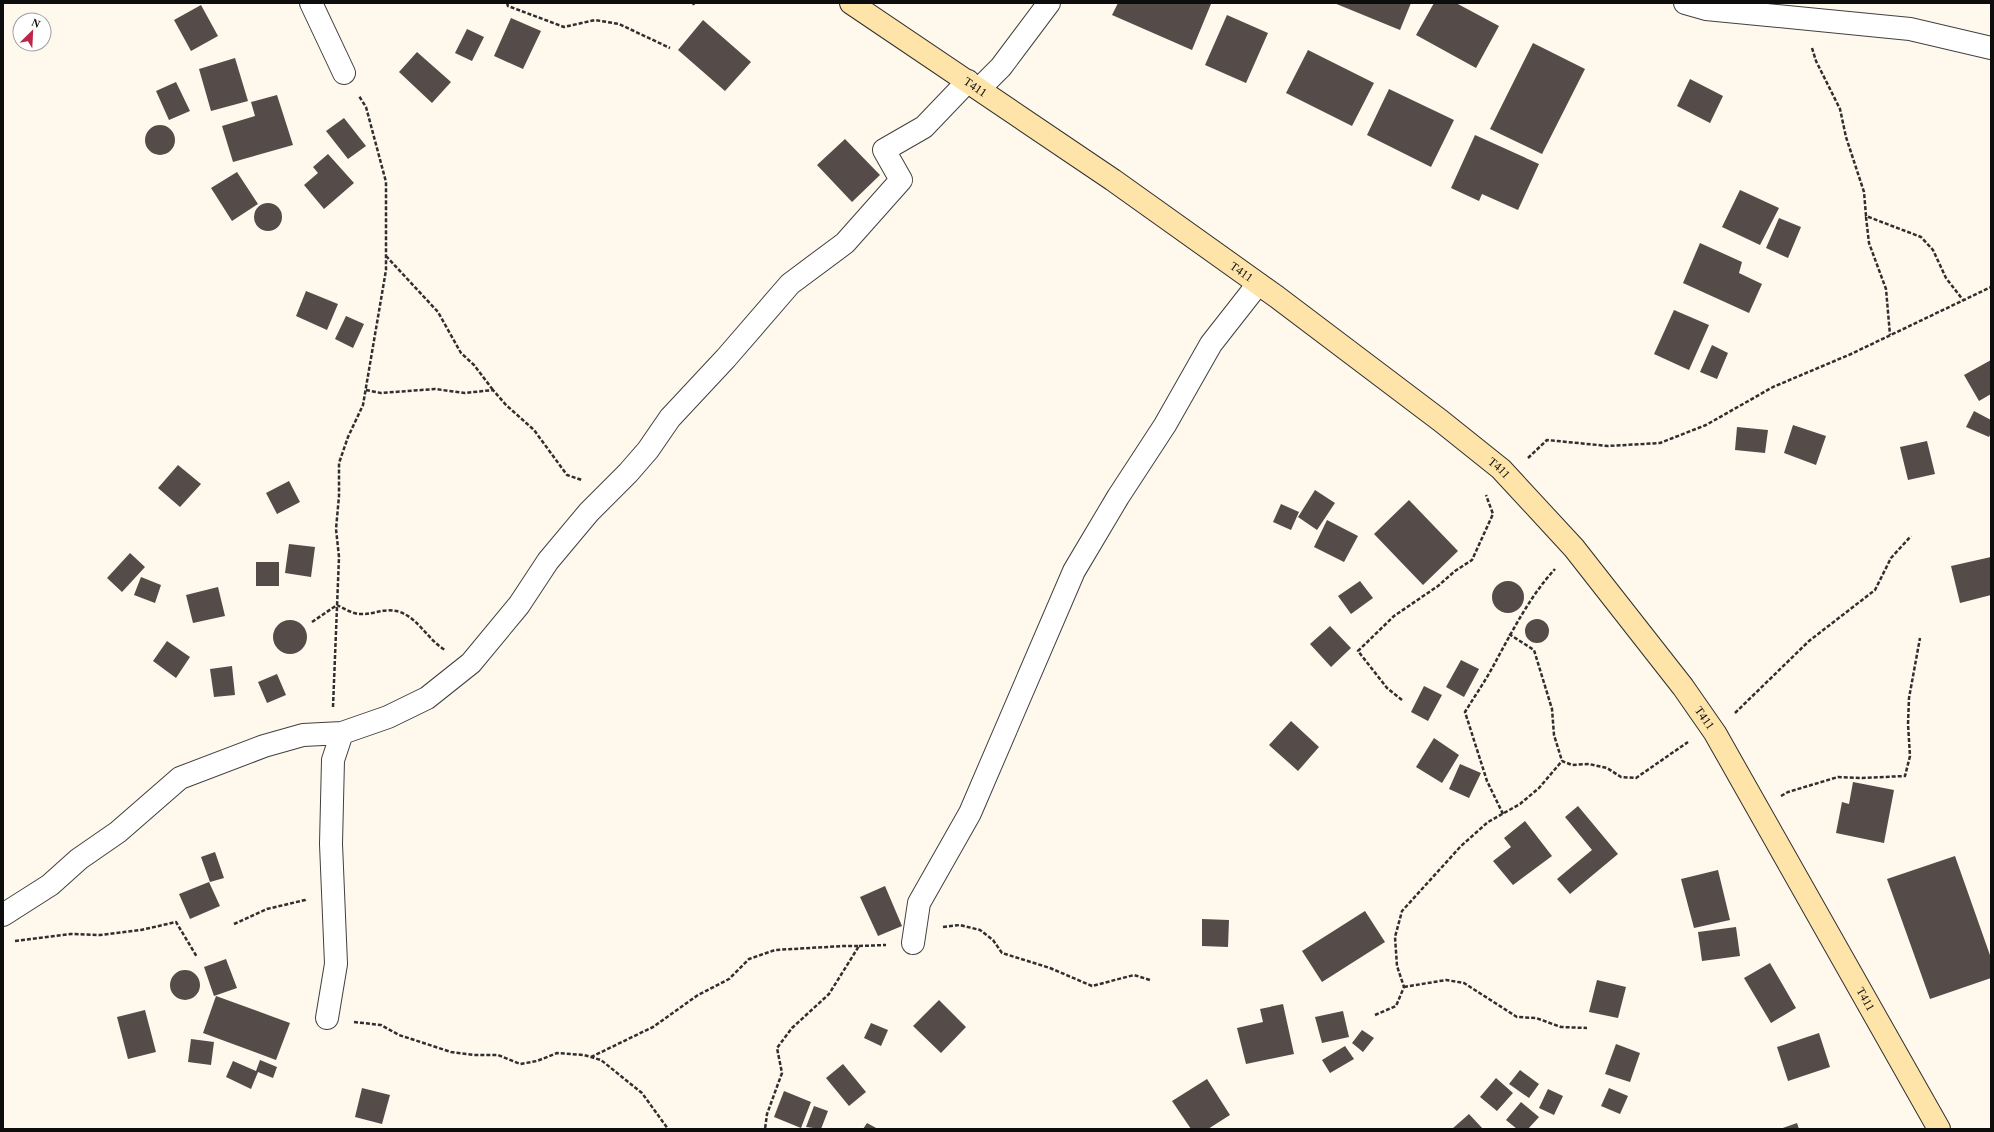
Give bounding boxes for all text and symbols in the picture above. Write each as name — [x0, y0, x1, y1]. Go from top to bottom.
north arrow — [12, 12, 52, 52]
text: N — [30, 16, 42, 30]
street label: T411 — [961, 74, 990, 100]
street label: T411 — [1227, 259, 1256, 285]
street label: T411 — [1485, 454, 1513, 481]
street label: T411 — [1692, 704, 1717, 732]
street label: T411 — [1853, 985, 1878, 1013]

